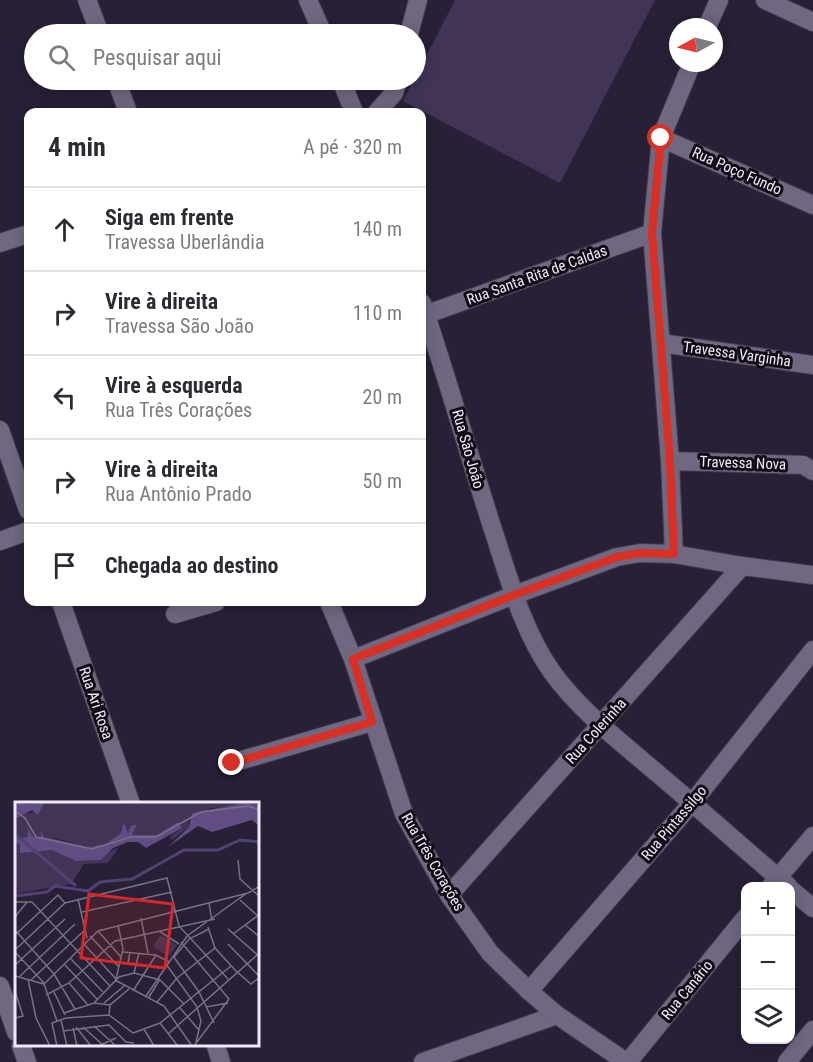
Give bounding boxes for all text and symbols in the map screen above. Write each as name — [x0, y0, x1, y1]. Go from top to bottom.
north arrow — [669, 18, 723, 72]
search box — [24, 24, 426, 90]
icon: search — [45, 41, 78, 74]
text: Pesquisar aqui — [93, 45, 222, 70]
route start — [647, 124, 673, 150]
text: 4 min — [48, 132, 106, 162]
text: A pé · 320 m — [303, 135, 402, 159]
street label: Rua Poço Fundo — [689, 143, 785, 199]
text: Siga em frente — [105, 205, 234, 230]
icon: ahead — [48, 213, 81, 246]
text: 140 m — [353, 217, 402, 241]
text: Travessa Uberlândia — [105, 230, 265, 254]
street label: Rua Santa Rita de Caldas — [464, 241, 610, 309]
text: Vire à direita — [105, 289, 218, 314]
icon: right — [48, 297, 81, 330]
text: 110 m — [353, 301, 402, 325]
text: Travessa São João — [105, 314, 254, 338]
street label: Travessa Varginha — [682, 338, 792, 370]
text: Vire à esquerda — [105, 373, 243, 398]
icon: left — [48, 381, 81, 414]
text: 20 m — [363, 385, 402, 409]
text: Rua Três Corações — [105, 398, 252, 422]
street label: Rua São João — [448, 407, 488, 491]
street label: Travessa Nova — [699, 452, 787, 474]
text: Vire à direita — [105, 457, 218, 482]
icon: right — [48, 465, 81, 498]
text: 50 m — [363, 469, 402, 493]
text: Rua Antônio Prado — [105, 482, 252, 506]
icon: arrive — [48, 549, 81, 582]
text: Chegada ao destino — [105, 553, 279, 578]
street label: Rua Ari Rosa — [75, 664, 117, 742]
street label: Rua Colerinha — [562, 694, 630, 768]
route end — [218, 749, 244, 775]
street label: Rua Pintassilgo — [638, 782, 710, 864]
inset map — [15, 802, 260, 1047]
street label: Rua Três Corações — [398, 810, 468, 914]
map controls — [741, 882, 795, 1044]
button: + — [741, 882, 795, 936]
button: − — [741, 936, 795, 990]
street label: Rua Canário — [657, 957, 717, 1023]
button: layers — [741, 990, 795, 1044]

